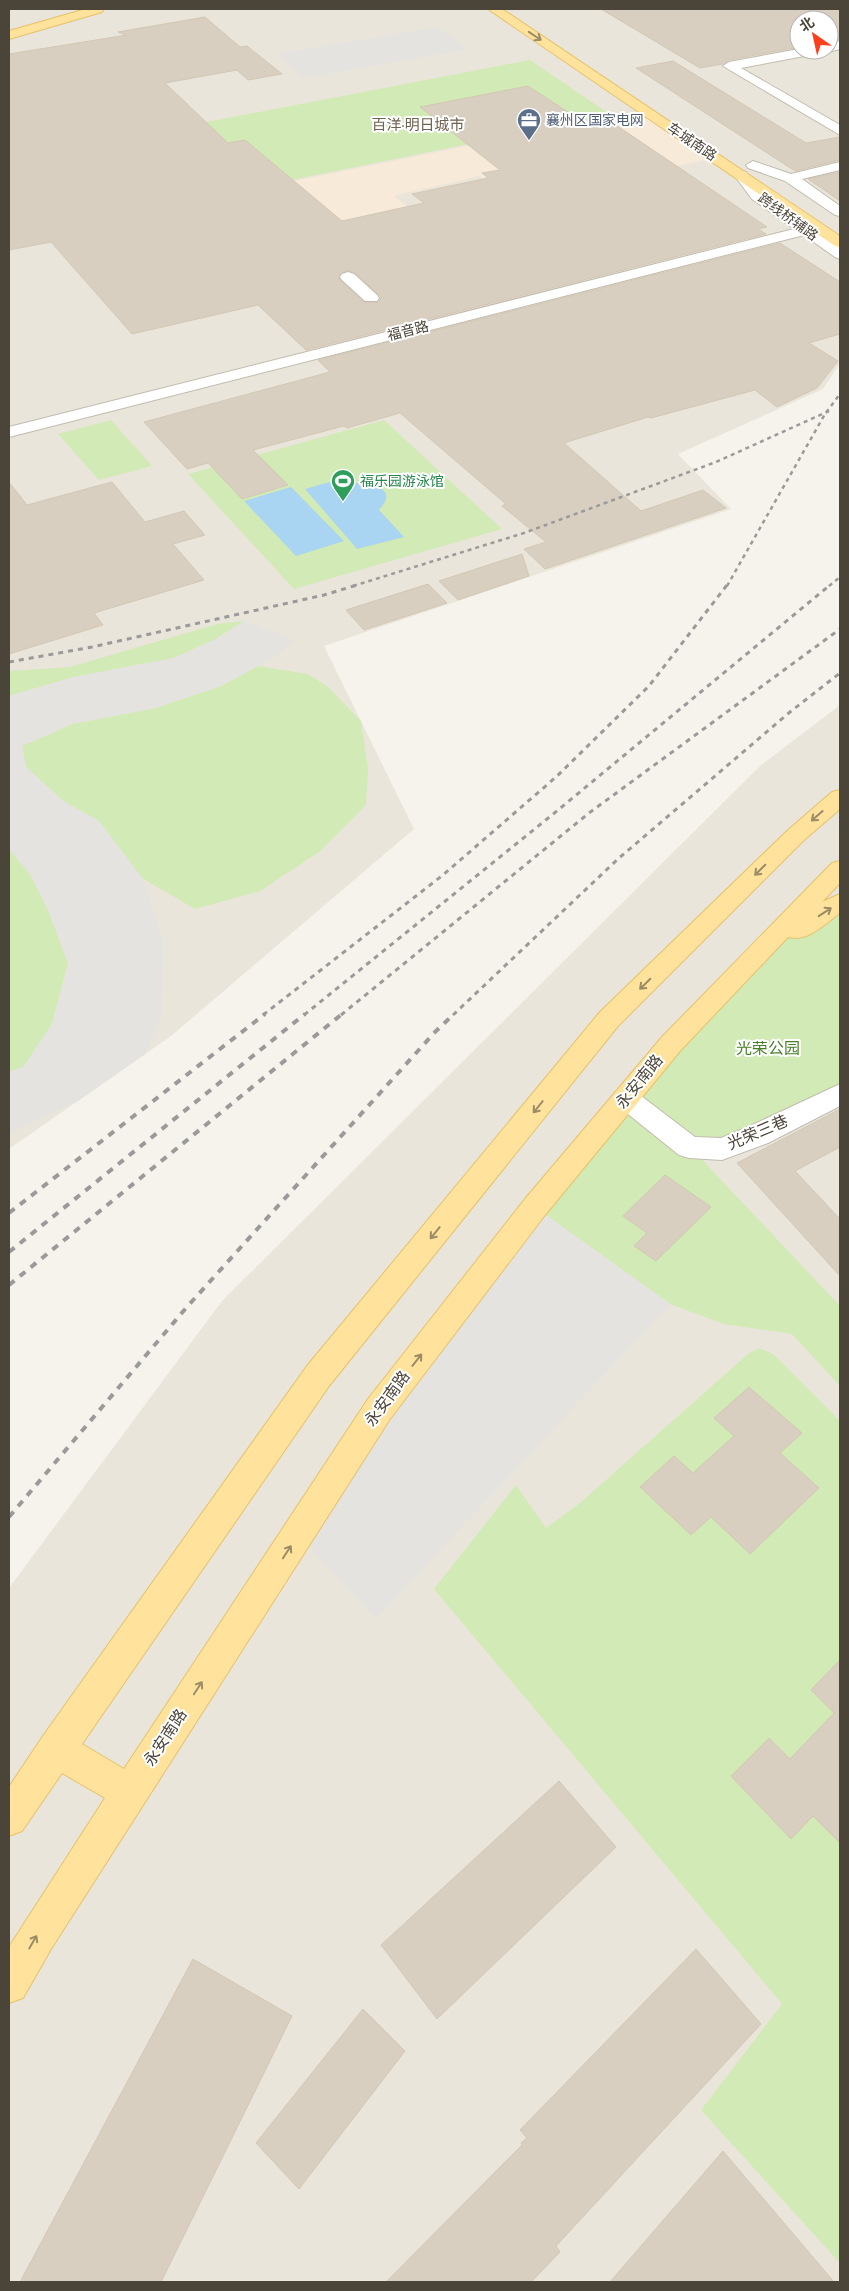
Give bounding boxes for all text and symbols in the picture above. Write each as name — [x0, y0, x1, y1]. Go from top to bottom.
north arrow — [789, 10, 839, 60]
text: 北 — [796, 14, 818, 36]
one-way arrow — [528, 31, 542, 41]
office icon: 襄州区国家电网 — [516, 107, 542, 141]
place label: 襄州区国家电网 — [546, 112, 644, 129]
district label: 百洋·明日城市 — [372, 116, 465, 135]
street label: 车城南路 — [664, 119, 720, 165]
street label: 跨线桥辅路 — [755, 190, 821, 244]
street label: 福音路 — [386, 318, 430, 344]
sports icon: 福乐园游泳馆 — [330, 468, 356, 502]
place label: 福乐园游泳馆 — [360, 473, 444, 490]
one-way arrow — [811, 810, 824, 822]
one-way arrow — [754, 864, 766, 876]
one-way arrow — [818, 907, 832, 917]
one-way arrow — [639, 978, 651, 990]
park label: 光荣公园 — [736, 1040, 800, 1059]
street label: 永安南路 — [612, 1051, 668, 1113]
one-way arrow — [532, 1100, 543, 1113]
street label: 光荣三巷 — [725, 1112, 791, 1154]
one-way arrow — [430, 1226, 441, 1239]
one-way arrow — [412, 1354, 423, 1367]
street label: 永安南路 — [362, 1368, 414, 1430]
one-way arrow — [281, 1545, 292, 1559]
one-way arrow — [193, 1682, 203, 1696]
street label: 永安南路 — [141, 1706, 191, 1770]
one-way arrow — [29, 1935, 39, 1950]

